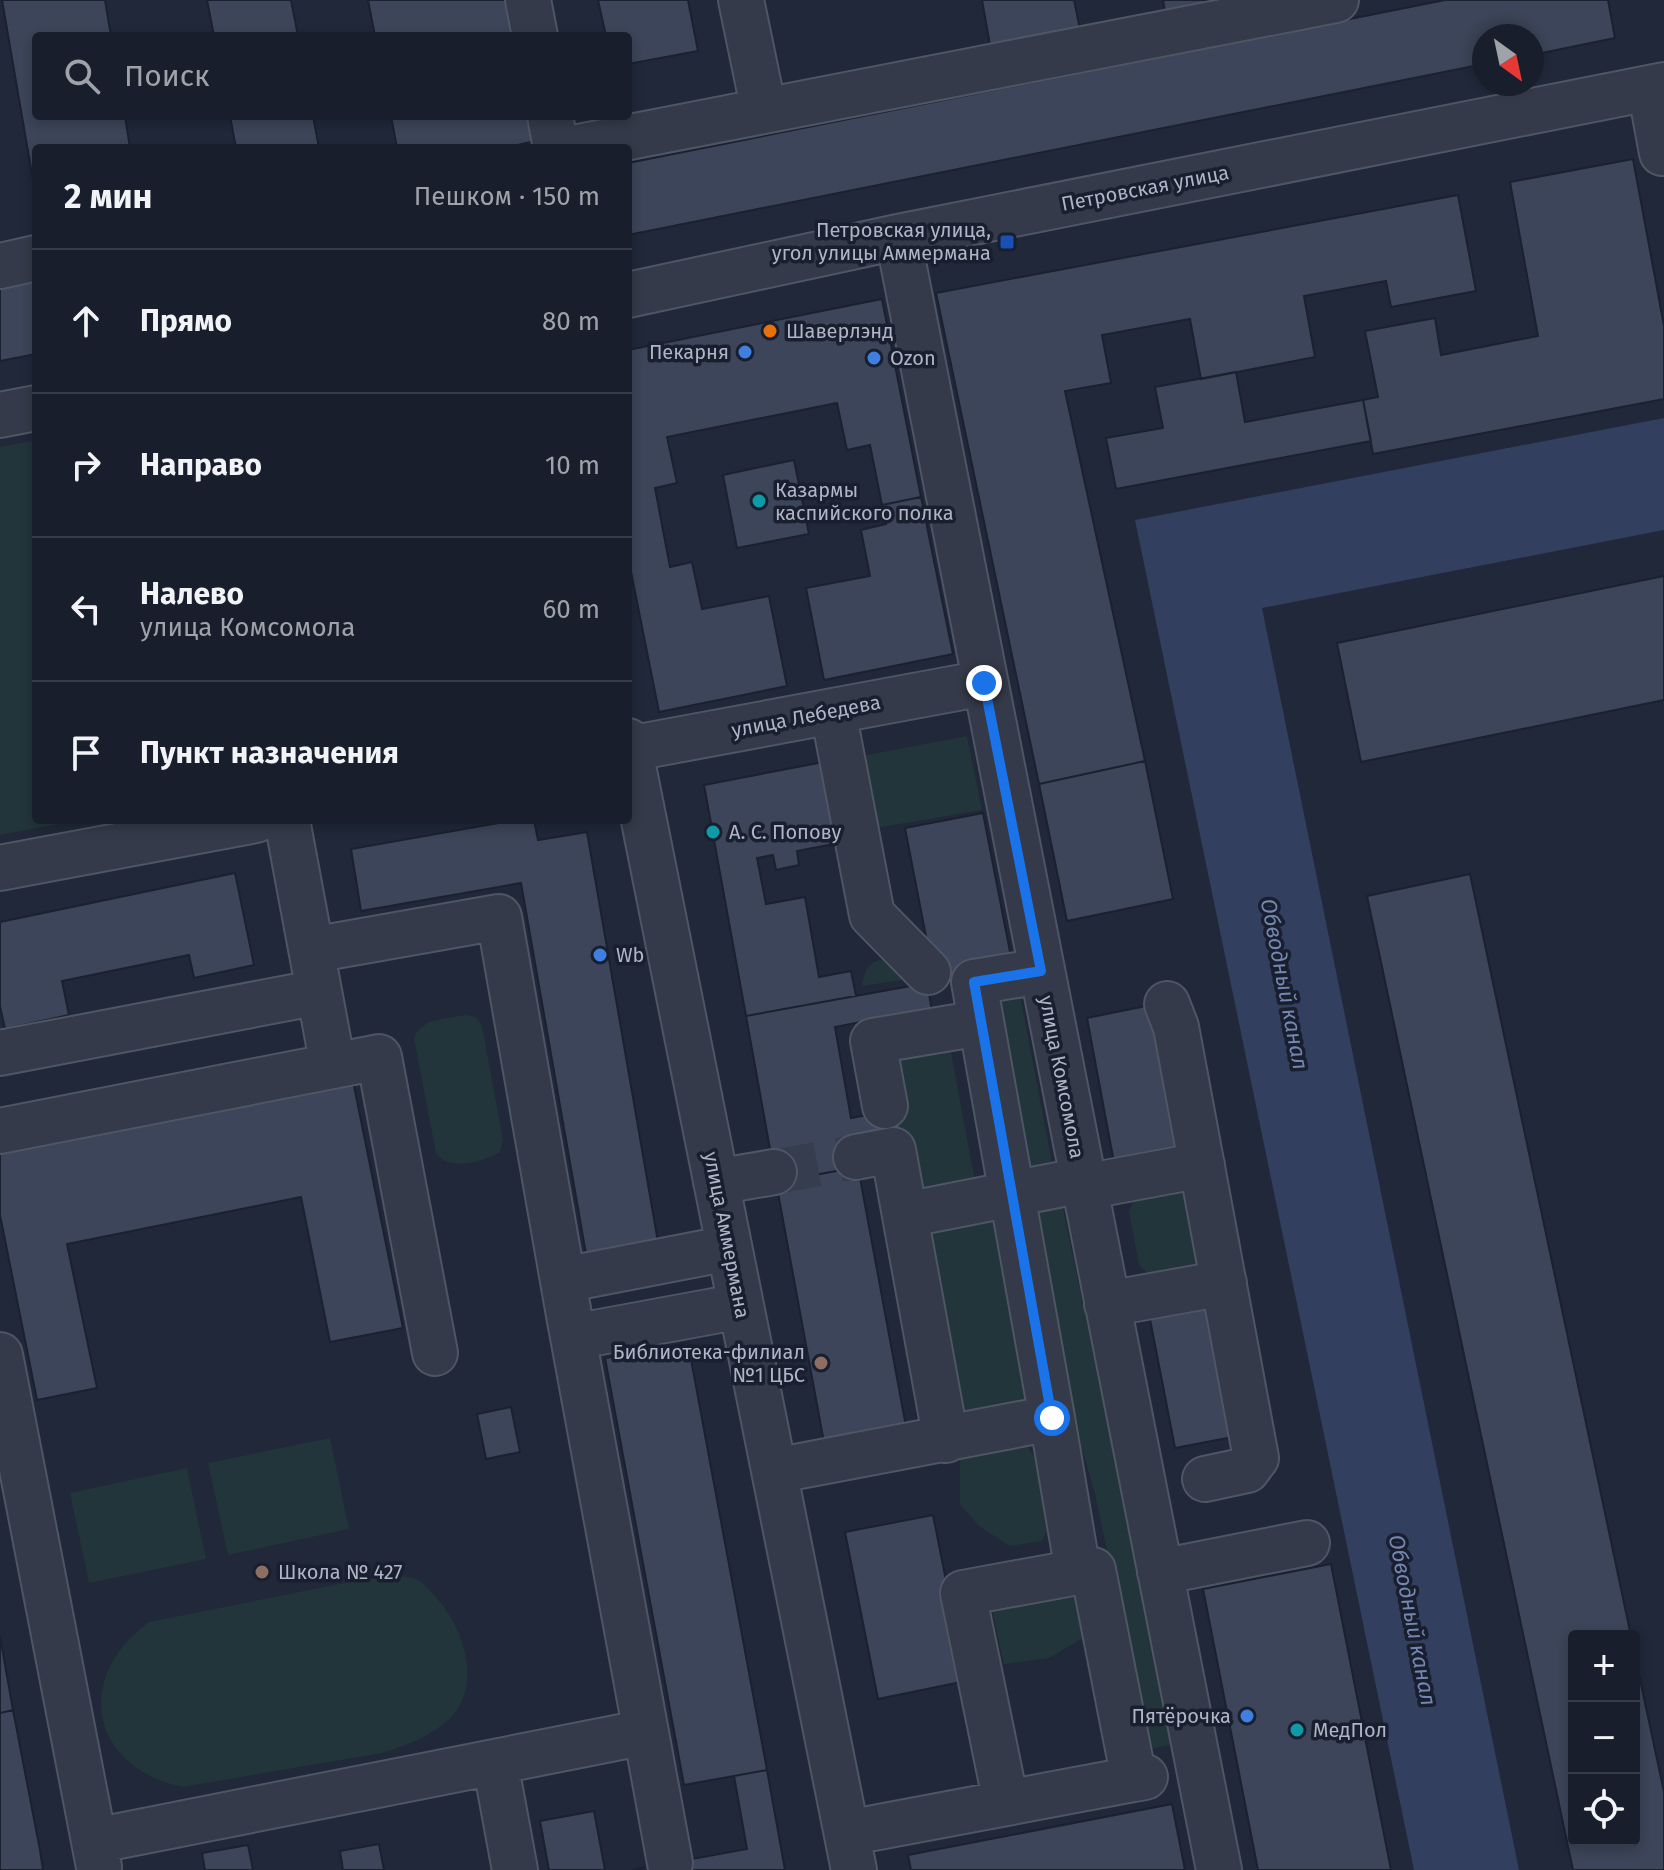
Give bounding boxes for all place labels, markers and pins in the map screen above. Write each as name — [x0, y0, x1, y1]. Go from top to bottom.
place label: Петровская улица, угол улицы Аммермана — [772, 218, 991, 265]
marker: Петровская улица, угол улицы Аммермана — [998, 233, 1016, 251]
place label: Шаверлэнд — [786, 319, 893, 343]
marker: Шаверлэнд — [761, 322, 779, 340]
place label: Пекарня — [649, 340, 729, 364]
marker: Пекарня — [736, 343, 754, 361]
place label: Ozon — [890, 346, 936, 370]
marker: Ozon — [865, 349, 883, 367]
place label: Казармы каспийского полка — [775, 478, 954, 525]
marker: Казармы каспийского полка — [750, 492, 768, 510]
place label: А. С. Попову — [729, 820, 842, 844]
marker: А. С. Попову — [704, 823, 722, 841]
place label: Wb — [616, 943, 644, 967]
marker: Wb — [591, 946, 609, 964]
place label: Библиотека-филиал №1 ЦБС — [613, 1340, 805, 1387]
marker: Библиотека-филиал №1 ЦБС — [812, 1354, 830, 1372]
place label: Школа № 427 — [278, 1560, 403, 1584]
marker: Школа № 427 — [253, 1563, 271, 1581]
place label: Пятёрочка — [1132, 1704, 1231, 1728]
marker: Пятёрочка — [1238, 1707, 1256, 1725]
place label: МедПол — [1313, 1718, 1387, 1742]
marker: МедПол — [1288, 1721, 1306, 1739]

